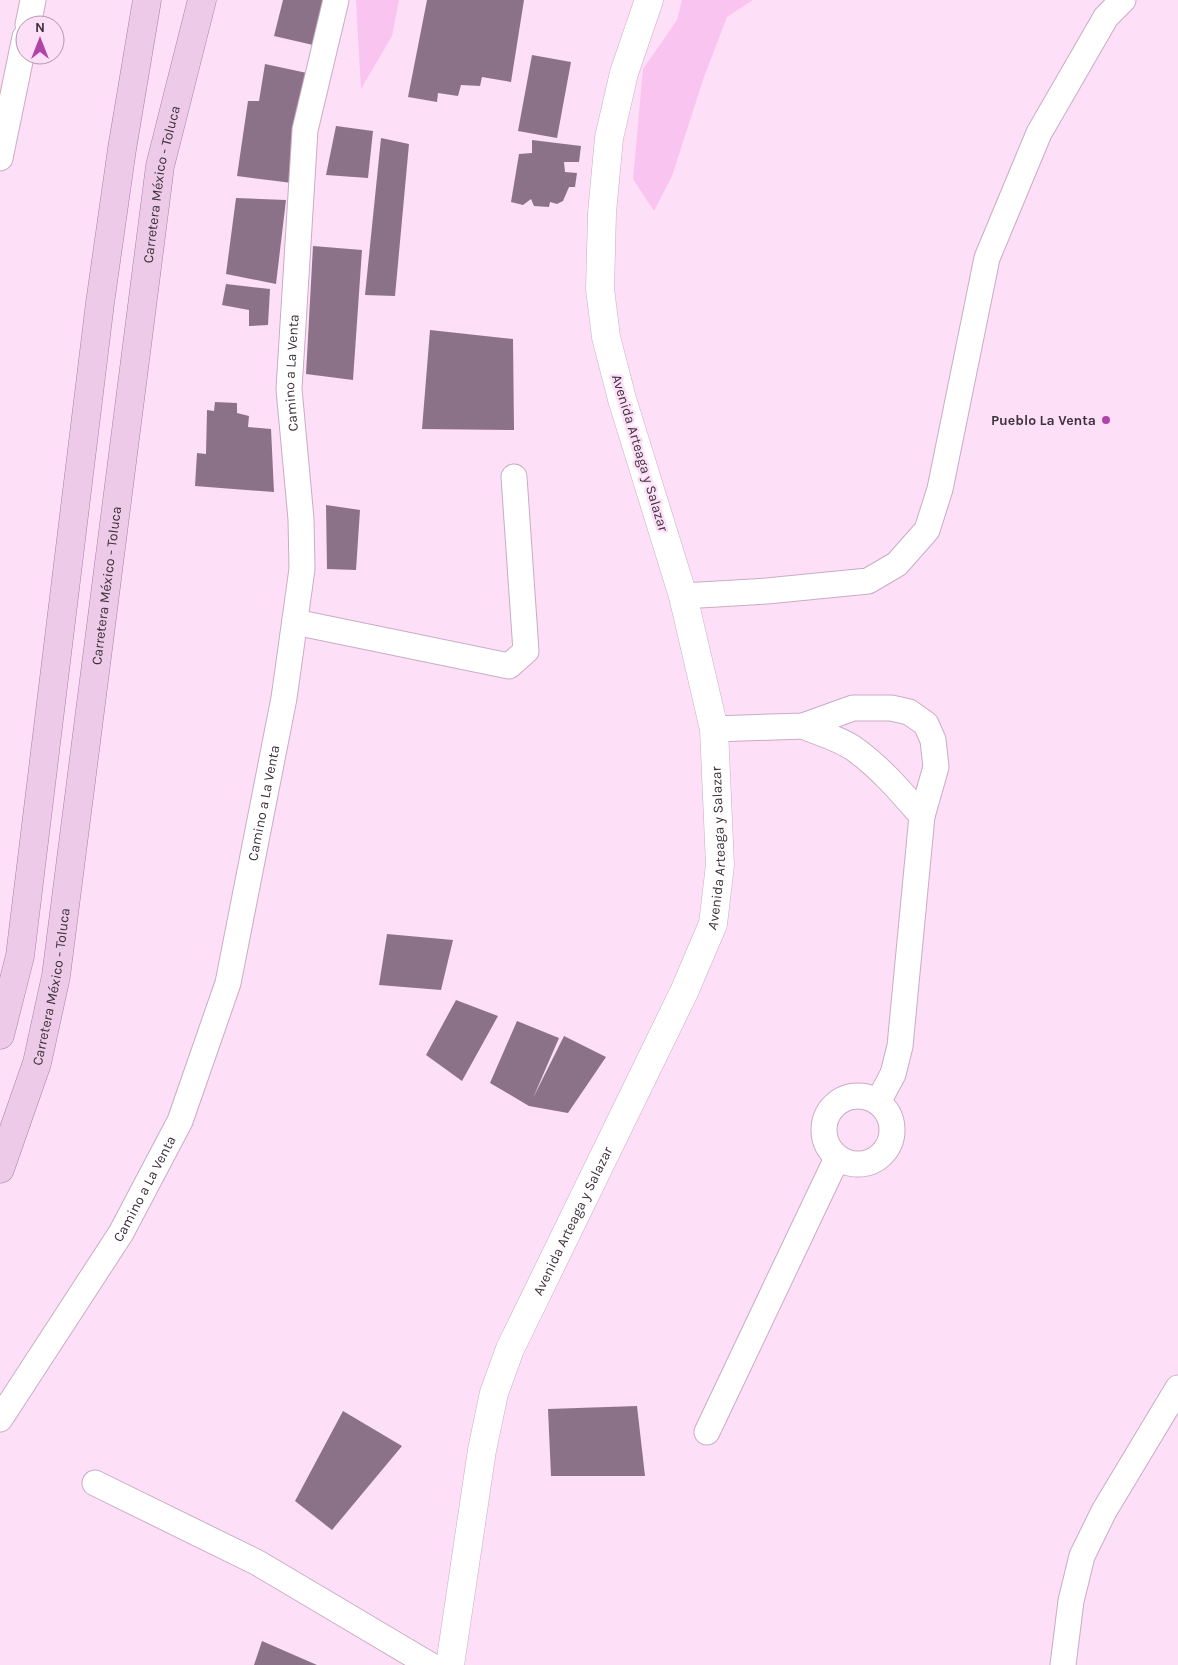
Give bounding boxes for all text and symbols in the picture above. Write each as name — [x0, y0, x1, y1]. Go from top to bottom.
north arrow — [15, 15, 65, 65]
text: N — [35, 19, 45, 36]
street label: Carretera México - Toluca — [139, 104, 183, 264]
street label: Camino a La Venta — [280, 314, 302, 432]
street label: Avenida Arteaga y Salazar — [608, 373, 672, 534]
place label: Pueblo La Venta — [991, 412, 1096, 429]
marker: Pueblo La Venta — [1100, 414, 1112, 426]
street label: Carretera México - Toluca — [88, 505, 125, 666]
street label: Camino a La Venta — [244, 744, 283, 862]
street label: Avenida Arteaga y Salazar — [703, 765, 729, 932]
street label: Carretera México - Toluca — [28, 907, 73, 1067]
street label: Camino a La Venta — [109, 1133, 179, 1245]
street label: Avenida Arteaga y Salazar — [529, 1143, 616, 1298]

